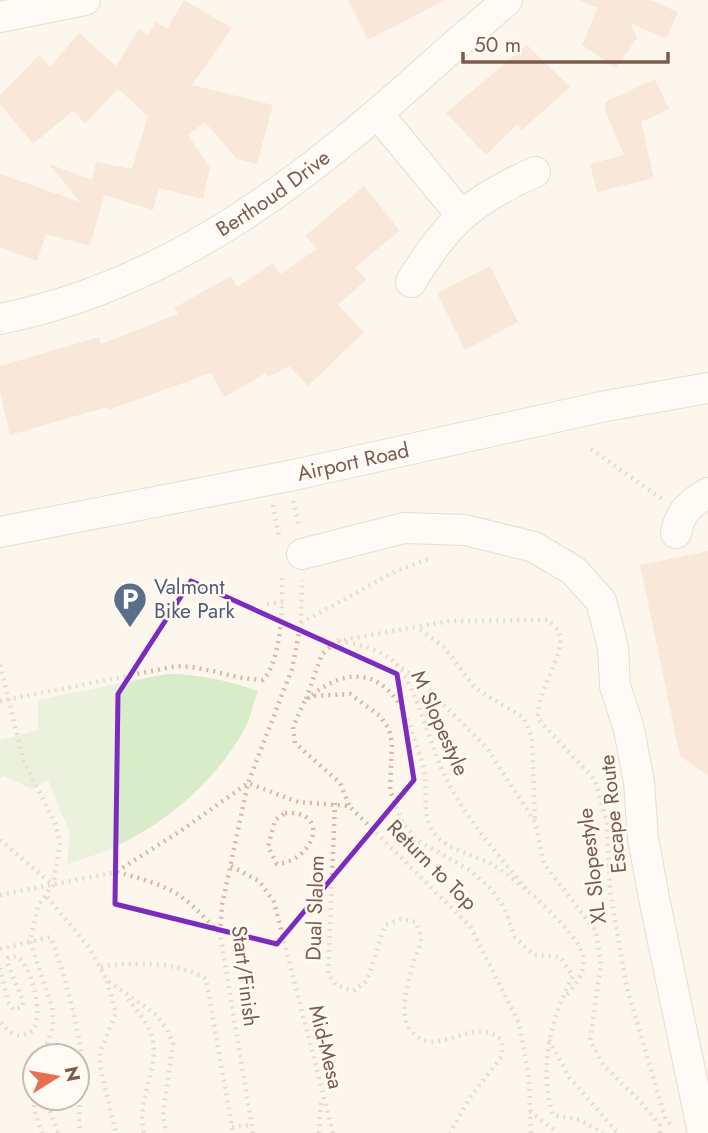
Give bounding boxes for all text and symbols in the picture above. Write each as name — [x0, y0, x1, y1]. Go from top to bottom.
scale bar — [463, 21, 668, 65]
text: 50 m — [474, 30, 521, 60]
street label: Berthoud Drive — [210, 143, 337, 244]
street label: Airport Road — [294, 435, 412, 489]
place label: Valmont Bike Park — [154, 572, 235, 626]
parking icon: Valmont Bike Park — [111, 580, 149, 629]
street label: M Slopestyle — [403, 666, 477, 781]
street label: Escape Route — [592, 753, 634, 875]
street label: XL Slopestyle — [570, 806, 614, 926]
street label: Return to Top — [380, 813, 484, 917]
street label: Dual Slalom — [298, 855, 332, 961]
street label: Start/Finish — [224, 924, 266, 1028]
street label: Mid-Mesa — [301, 1002, 351, 1092]
north arrow — [21, 1042, 91, 1112]
text: N — [58, 1064, 87, 1084]

